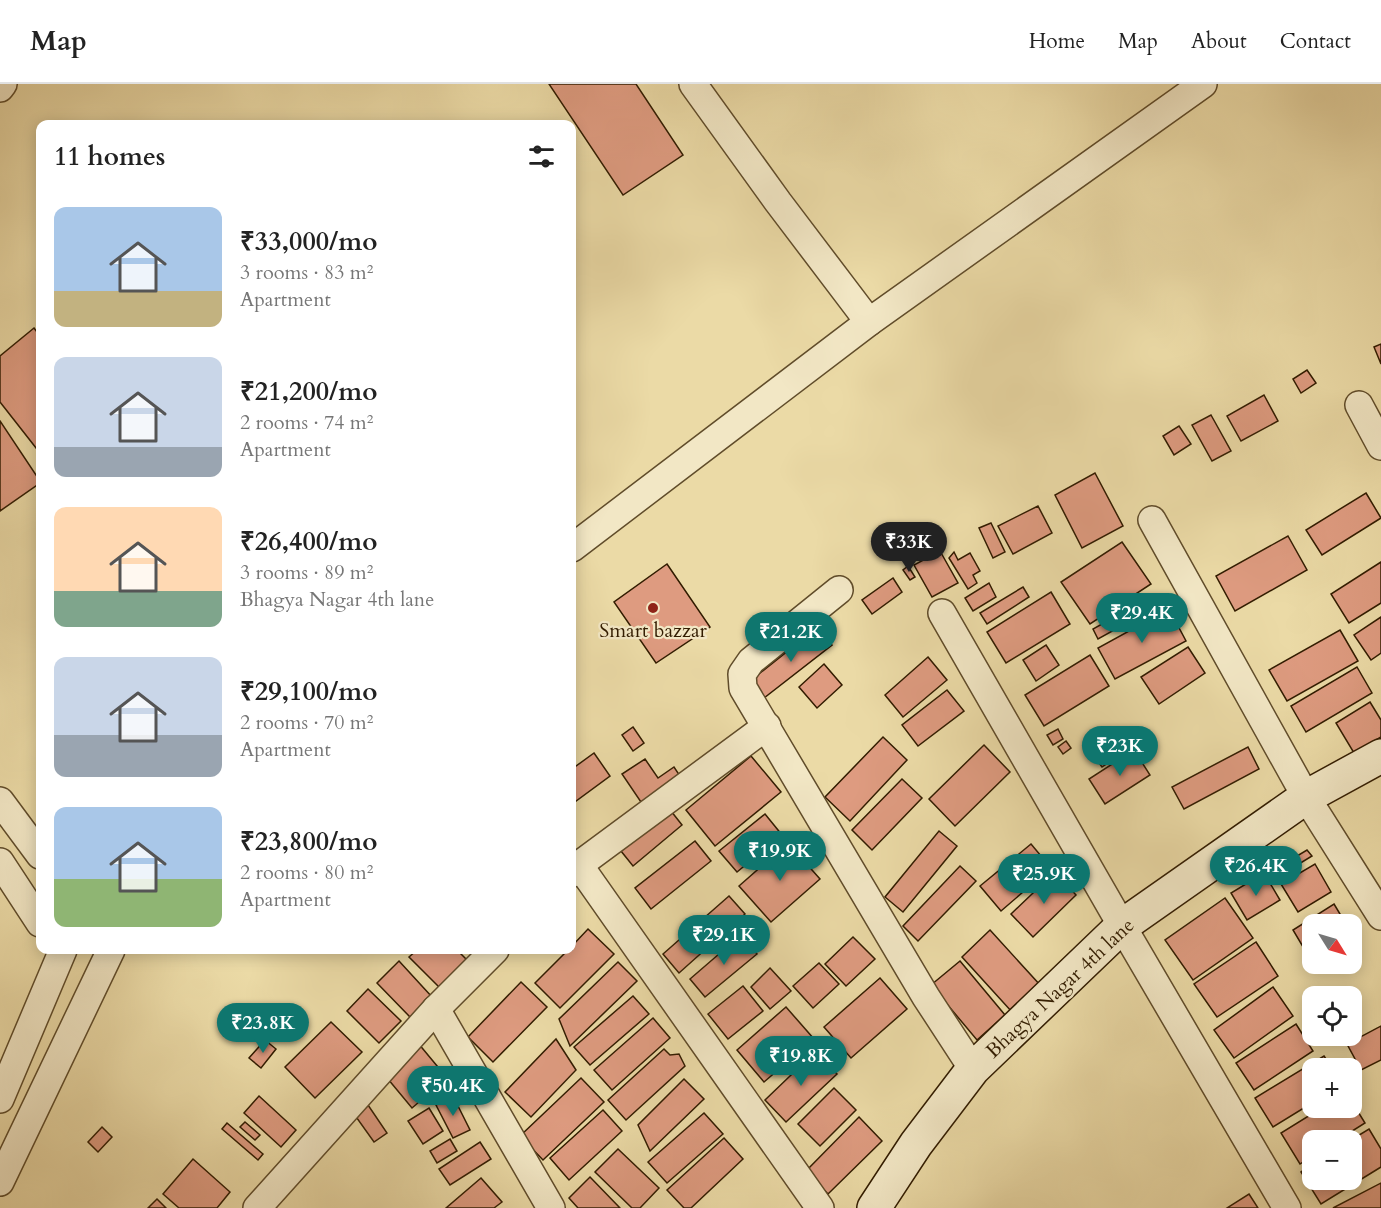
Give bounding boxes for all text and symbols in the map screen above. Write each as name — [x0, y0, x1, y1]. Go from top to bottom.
text: Map — [30, 22, 87, 60]
text: Home — [1029, 27, 1085, 56]
text: Map — [1118, 27, 1158, 56]
text: About — [1191, 27, 1247, 56]
text: Contact — [1280, 27, 1351, 56]
text: 11 homes — [54, 139, 165, 174]
icon: filters — [525, 140, 558, 173]
text: ₹33,000/mo — [240, 224, 377, 259]
icon: home — [102, 231, 174, 303]
text: 3 rooms · 83 m² — [240, 259, 373, 286]
text: Apartment — [240, 286, 331, 313]
text: ₹21,200/mo — [240, 374, 377, 409]
icon: home — [102, 381, 174, 453]
text: 2 rooms · 74 m² — [240, 409, 373, 436]
text: Apartment — [240, 436, 331, 463]
pin: ₹33K — [873, 522, 945, 573]
text: ₹26,400/mo — [240, 524, 377, 559]
text: ₹33K — [885, 528, 933, 555]
icon: home — [102, 531, 174, 603]
text: 3 rooms · 89 m² — [240, 559, 373, 586]
text: Bhagya Nagar 4th lane — [240, 586, 434, 613]
pin: ₹29.4K — [1093, 593, 1191, 644]
text: ₹29.4K — [1110, 599, 1174, 626]
marker: Smart bazzar — [646, 601, 660, 615]
pin: ₹21.2K — [742, 612, 840, 663]
place label: Smart bazzar — [599, 617, 708, 644]
text: ₹21.2K — [759, 618, 823, 645]
text: ₹29,100/mo — [240, 674, 377, 709]
icon: home — [102, 681, 174, 753]
text: 2 rooms · 70 m² — [240, 709, 373, 736]
pin: ₹23K — [1084, 726, 1156, 777]
text: ₹23K — [1096, 732, 1144, 759]
text: Apartment — [240, 736, 331, 763]
text: ₹23,800/mo — [240, 824, 377, 859]
icon: home — [102, 831, 174, 903]
pin: ₹19.9K — [731, 831, 829, 882]
text: ₹19.9K — [748, 837, 812, 864]
pin: ₹26.4K — [1207, 846, 1305, 897]
text: ₹26.4K — [1224, 852, 1288, 879]
pin: ₹25.9K — [995, 854, 1093, 905]
text: 2 rooms · 80 m² — [240, 859, 373, 886]
text: ₹25.9K — [1012, 860, 1076, 887]
text: Apartment — [240, 886, 331, 913]
street label: Bhagya Nagar 4th lane — [980, 912, 1140, 1064]
north arrow — [1302, 914, 1362, 974]
map controls — [1302, 914, 1362, 1190]
pin: ₹29.1K — [675, 915, 773, 966]
text: ₹29.1K — [692, 921, 756, 948]
button: locate — [1302, 986, 1362, 1046]
pin: ₹23.8K — [214, 1003, 312, 1054]
text: ₹23.8K — [231, 1009, 295, 1036]
pin: ₹19.8K — [752, 1036, 850, 1087]
text: ₹19.8K — [769, 1042, 833, 1069]
button: + — [1302, 1058, 1362, 1118]
pin: ₹50.4K — [404, 1066, 502, 1117]
text: ₹50.4K — [421, 1072, 485, 1099]
button: − — [1302, 1130, 1362, 1190]

